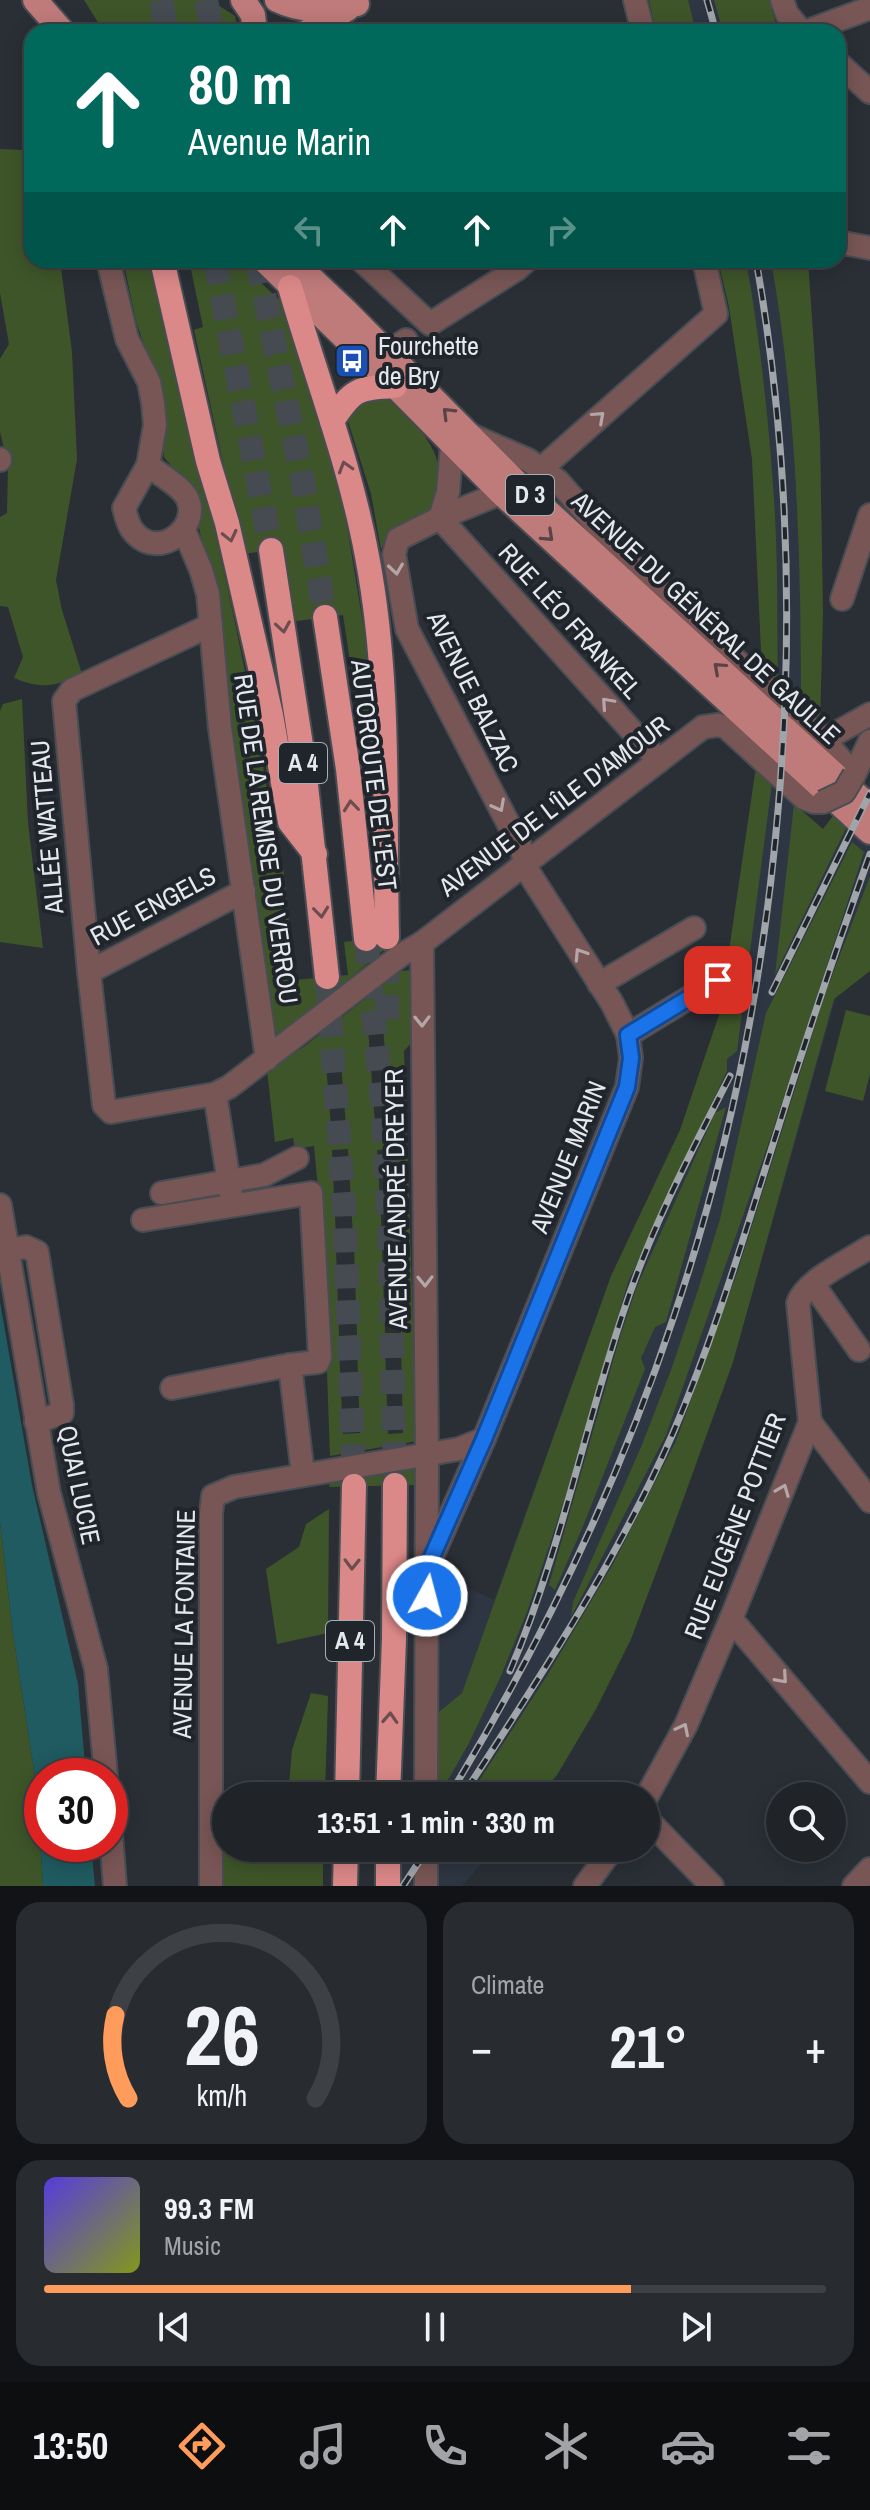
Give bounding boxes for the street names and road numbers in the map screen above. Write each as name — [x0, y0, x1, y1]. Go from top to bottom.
road number: D 3 — [506, 475, 554, 515]
street label: AVENUE DU GÉNÉRAL DE GAULLE — [564, 483, 848, 752]
street label: RUE LÉO FRANKEL — [491, 535, 650, 706]
street label: AVENUE BALZAC — [419, 605, 528, 778]
street label: AUTOROUTE DE L’EST — [343, 657, 406, 892]
street label: RUE DE LA REMISE DU VERROU — [226, 672, 307, 1006]
street label: AVENUE DE L'ÎLE D'AMOUR — [430, 707, 676, 905]
street label: ALLÉE WATTEAU — [21, 739, 72, 916]
road number: A 4 — [279, 743, 327, 783]
street label: RUE ENGELS — [84, 858, 222, 953]
street label: AVENUE ANDRÉ DREYER — [376, 1069, 415, 1330]
street label: AVENUE MARIN — [521, 1076, 614, 1239]
street label: RUE EUGÈNE POTTIER — [675, 1408, 794, 1644]
street label: QUAI LUCIE — [50, 1422, 109, 1548]
street label: AVENUE LA FONTAINE — [164, 1509, 203, 1740]
road number: A 4 — [326, 1621, 374, 1661]

